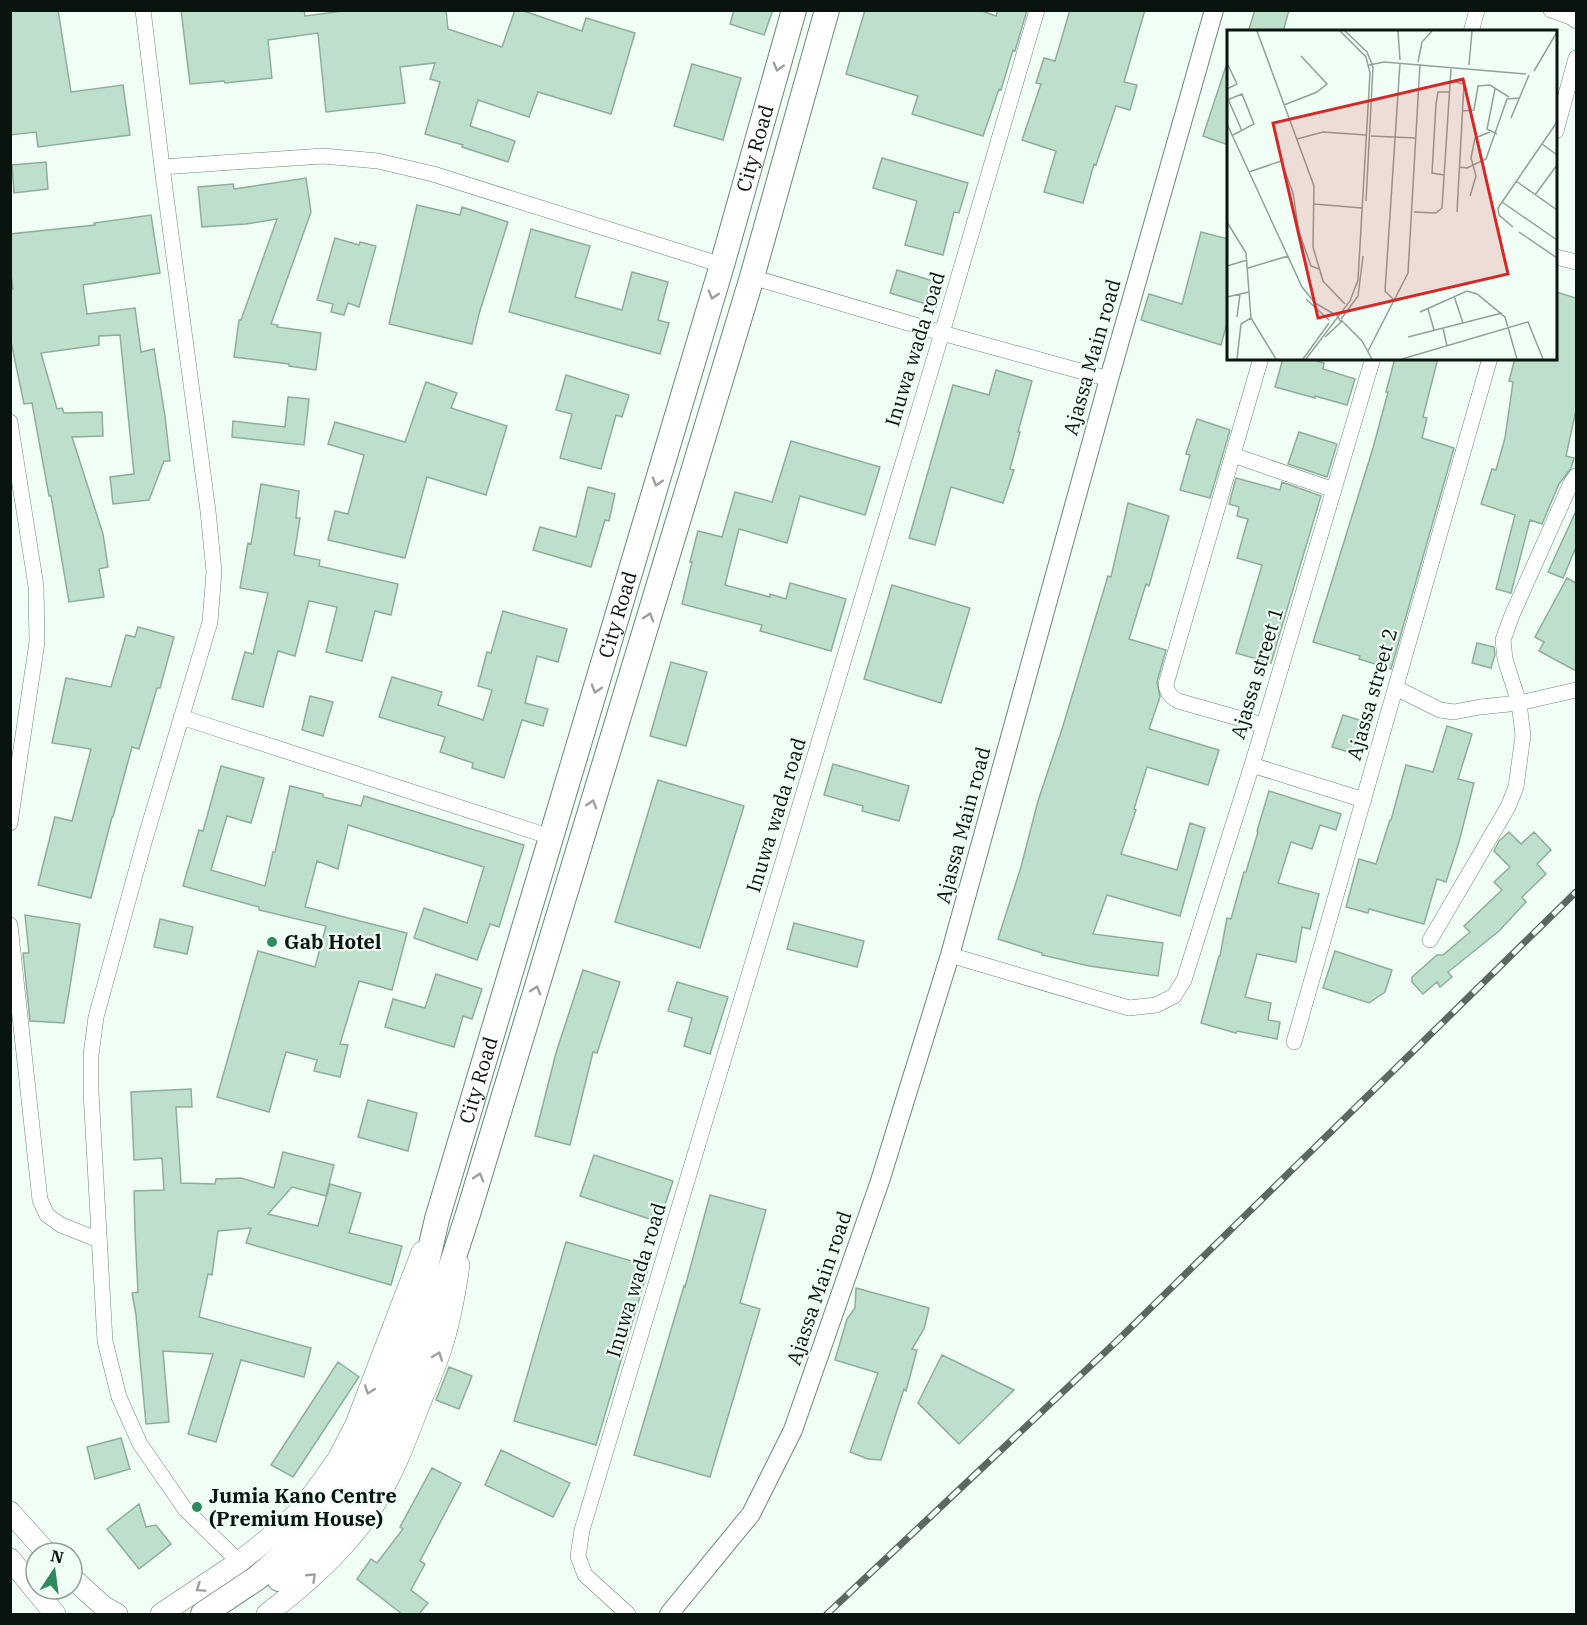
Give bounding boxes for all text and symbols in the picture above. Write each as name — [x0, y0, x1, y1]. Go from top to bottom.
inset map — [1227, 30, 1557, 360]
one-way arrow — [773, 61, 785, 72]
street label: City Road — [729, 102, 780, 195]
street label: Inuwa wada road — [878, 268, 951, 430]
street label: Ajassa Main road — [1056, 276, 1127, 438]
one-way arrow — [708, 289, 720, 300]
one-way arrow — [652, 476, 664, 486]
street label: City Road — [591, 568, 643, 661]
street label: Ajassa street 1 — [1224, 604, 1289, 742]
one-way arrow — [642, 612, 654, 623]
street label: Ajassa street 2 — [1340, 625, 1403, 763]
one-way arrow — [591, 683, 603, 693]
street label: Inuwa wada road — [739, 734, 812, 896]
street label: Ajassa Main road — [929, 744, 996, 906]
one-way arrow — [585, 799, 597, 810]
place label: Gab Hotel — [284, 928, 381, 955]
marker: Gab Hotel — [265, 935, 279, 949]
one-way arrow — [529, 985, 541, 996]
street label: City Road — [452, 1033, 504, 1127]
one-way arrow — [472, 1172, 484, 1183]
street label: Inuwa wada road — [599, 1199, 672, 1361]
street label: Ajassa Main road — [780, 1207, 858, 1368]
one-way arrow — [431, 1351, 443, 1362]
one-way arrow — [364, 1384, 377, 1395]
place label: Jumia Kano Centre (Premium House) — [209, 1482, 397, 1532]
marker: Jumia Kano Centre (Premium House) — [190, 1500, 204, 1514]
north arrow — [24, 1541, 84, 1601]
text: N — [49, 1545, 66, 1568]
one-way arrow — [304, 1574, 315, 1585]
one-way arrow — [196, 1581, 207, 1592]

